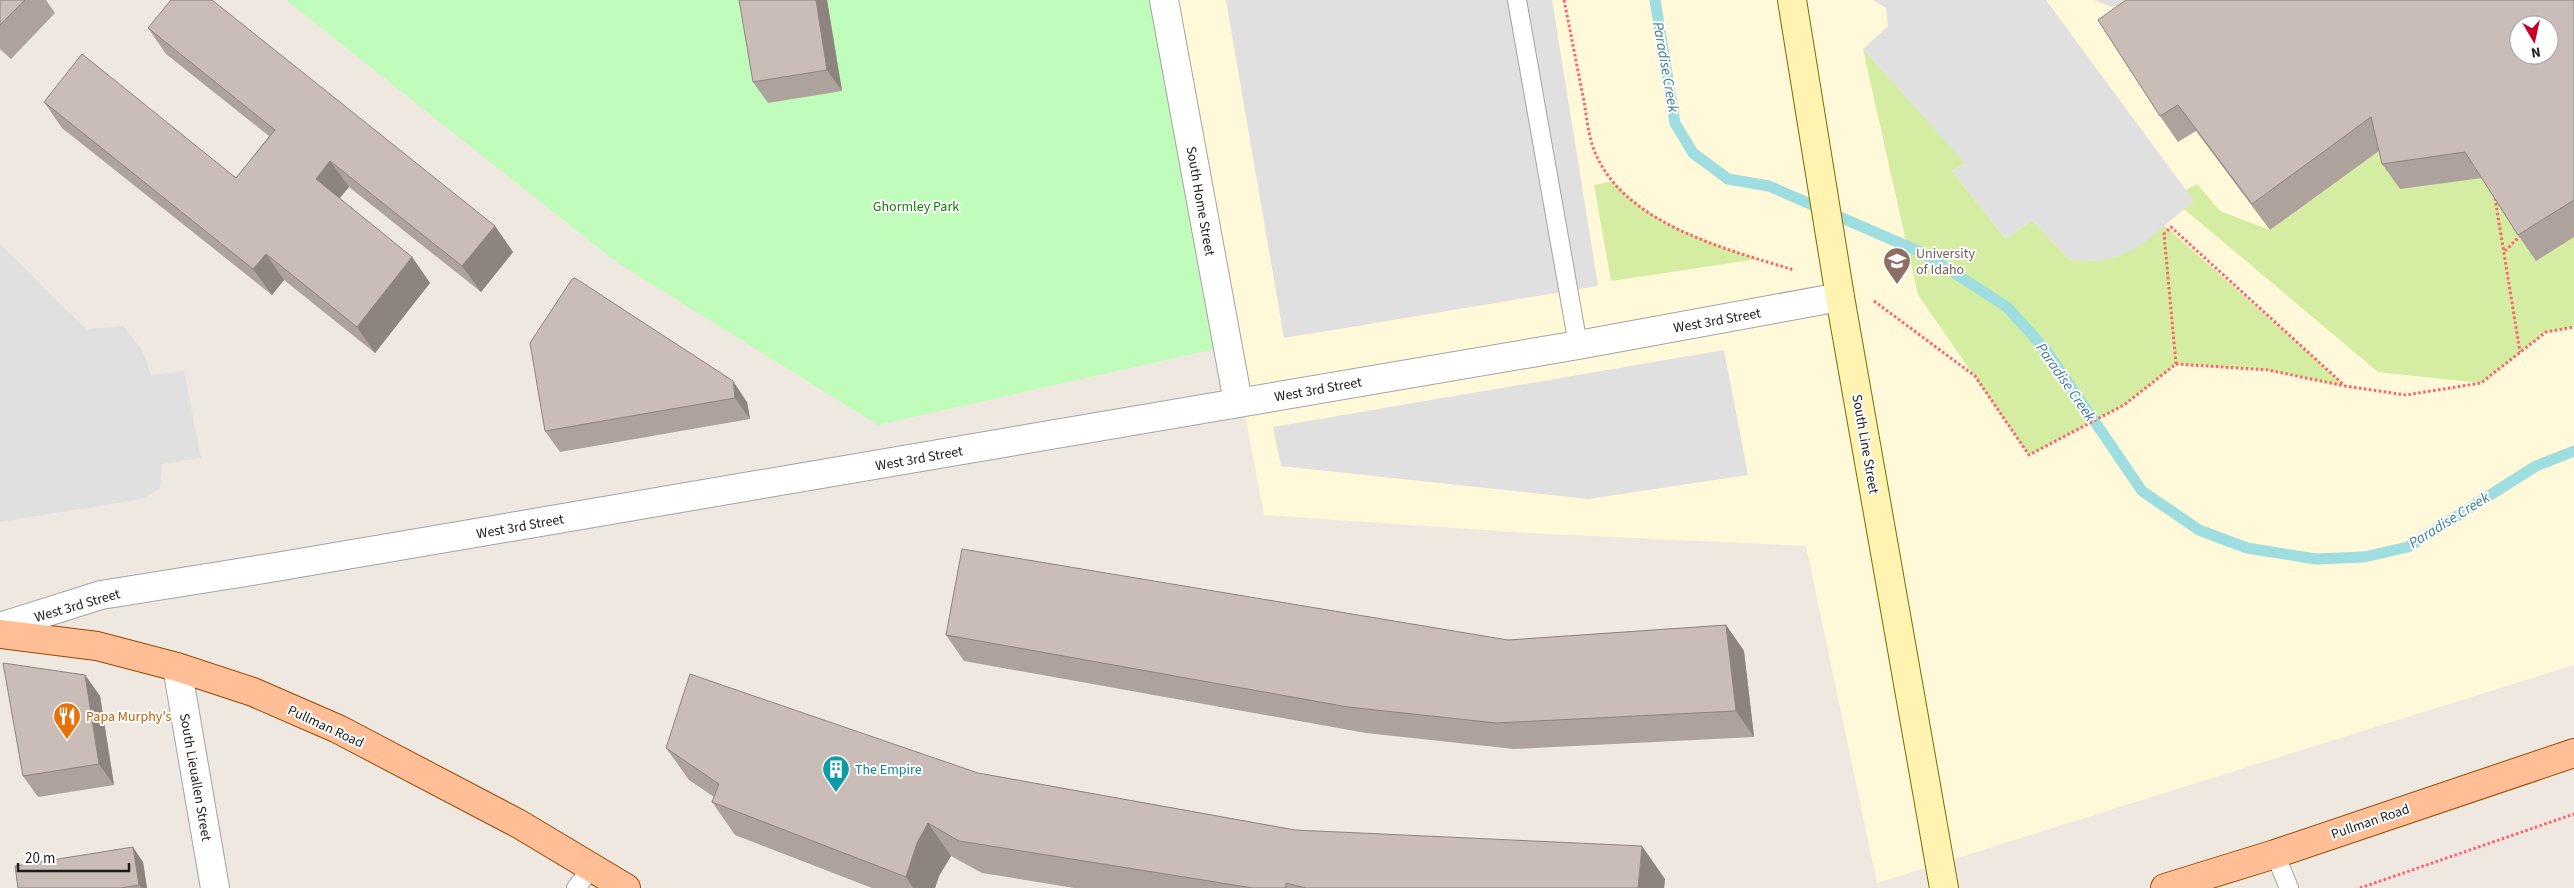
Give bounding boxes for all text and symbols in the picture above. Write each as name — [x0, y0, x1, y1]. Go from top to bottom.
north arrow — [2509, 15, 2559, 65]
water label: Paradise Creek — [1647, 20, 1684, 115]
text: N — [2530, 41, 2542, 62]
street label: South Home Street — [1181, 145, 1220, 258]
park label: Ghormley Park — [873, 197, 959, 217]
place label: University of Idaho — [1916, 244, 1975, 280]
school or university icon: University of Idaho — [1882, 246, 1912, 285]
street label: West 3rd Street — [1672, 303, 1763, 339]
water label: Paradise Creek — [2031, 339, 2101, 427]
street label: West 3rd Street — [1273, 372, 1364, 408]
street label: South Line Street — [1846, 393, 1884, 496]
street label: West 3rd Street — [874, 441, 965, 477]
water label: Paradise Creek — [2405, 487, 2494, 554]
street label: West 3rd Street — [475, 509, 566, 545]
street label: West 3rd Street — [32, 584, 123, 628]
restaurant icon: Papa Murphy's — [52, 701, 82, 740]
street label: Pullman Road — [284, 701, 367, 753]
place label: Papa Murphy's — [86, 707, 172, 727]
street label: South Lieuallen Street — [174, 712, 216, 843]
building icon: The Empire — [821, 754, 851, 793]
place label: The Empire — [855, 760, 922, 780]
street label: Pullman Road — [2328, 799, 2412, 845]
scale bar — [18, 840, 129, 872]
text: 20 m — [25, 848, 55, 869]

